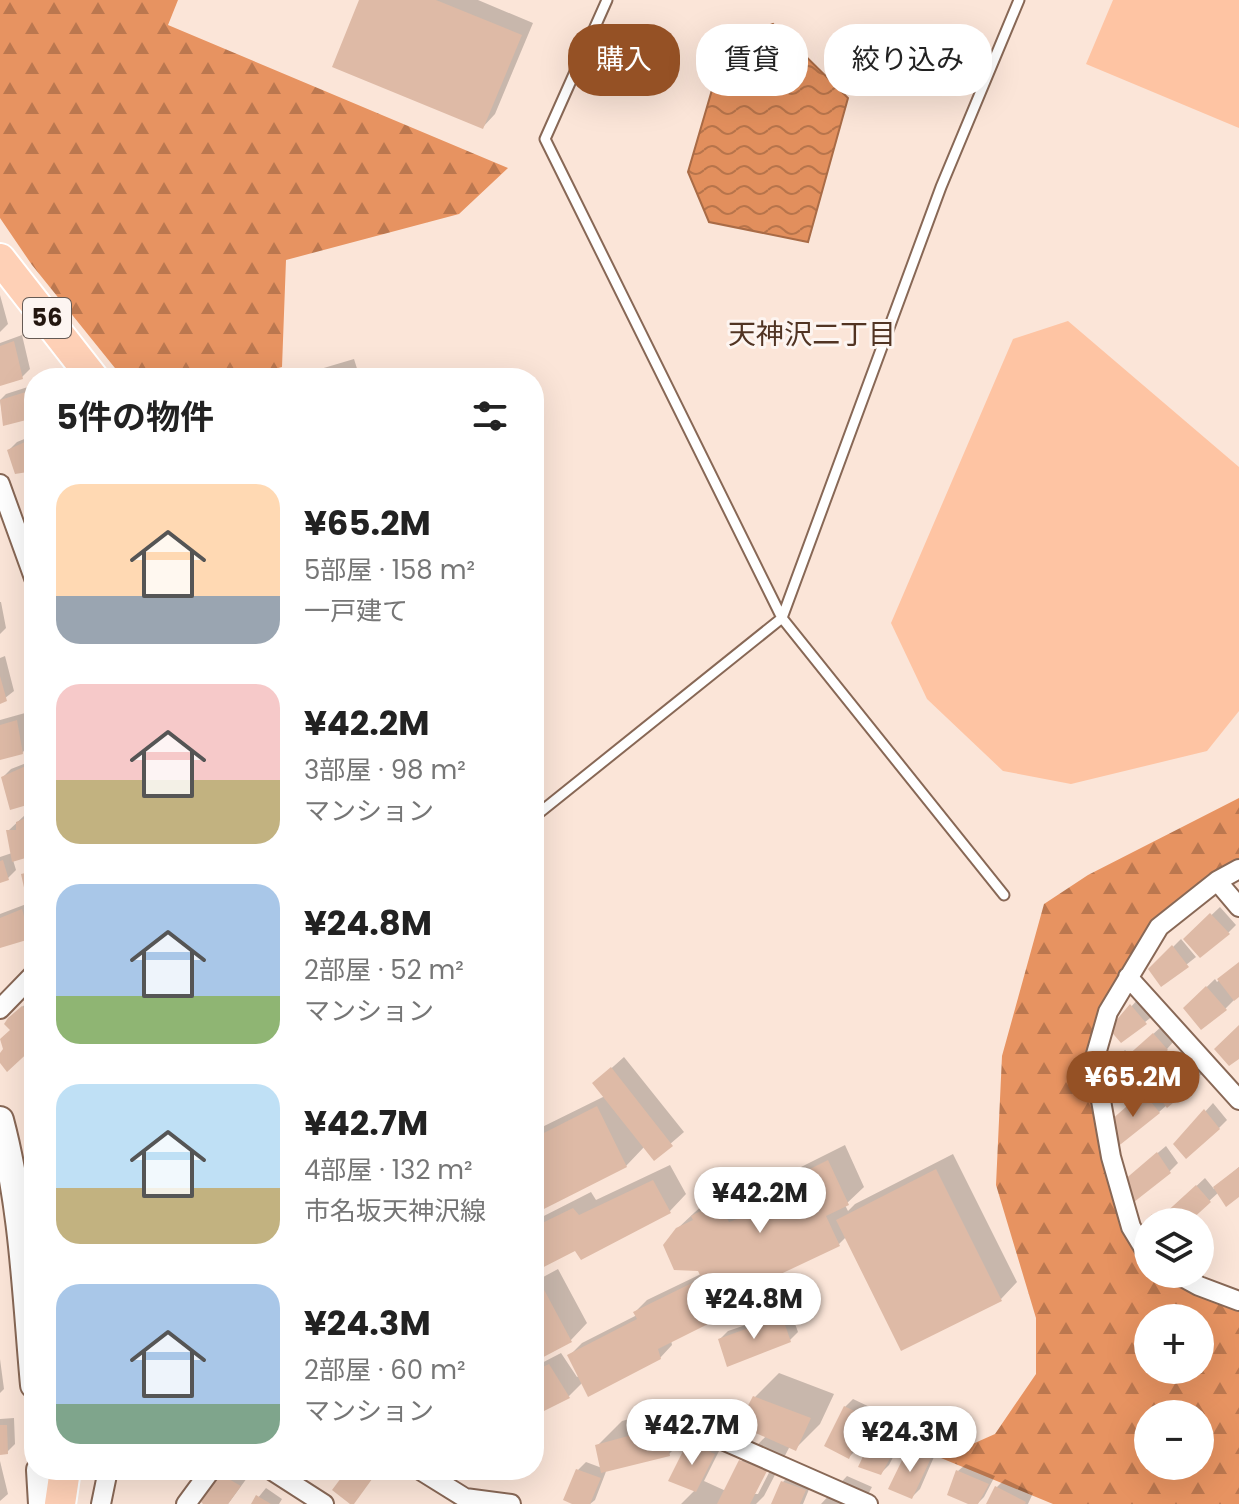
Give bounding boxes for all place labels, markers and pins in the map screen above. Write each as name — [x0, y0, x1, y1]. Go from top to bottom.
pin: ¥65.2M — [1068, 1051, 1198, 1119]
pin: ¥42.2M — [695, 1167, 825, 1235]
pin: ¥24.8M — [689, 1273, 819, 1341]
pin: ¥42.7M — [627, 1399, 757, 1467]
pin: ¥24.3M — [845, 1406, 975, 1474]

